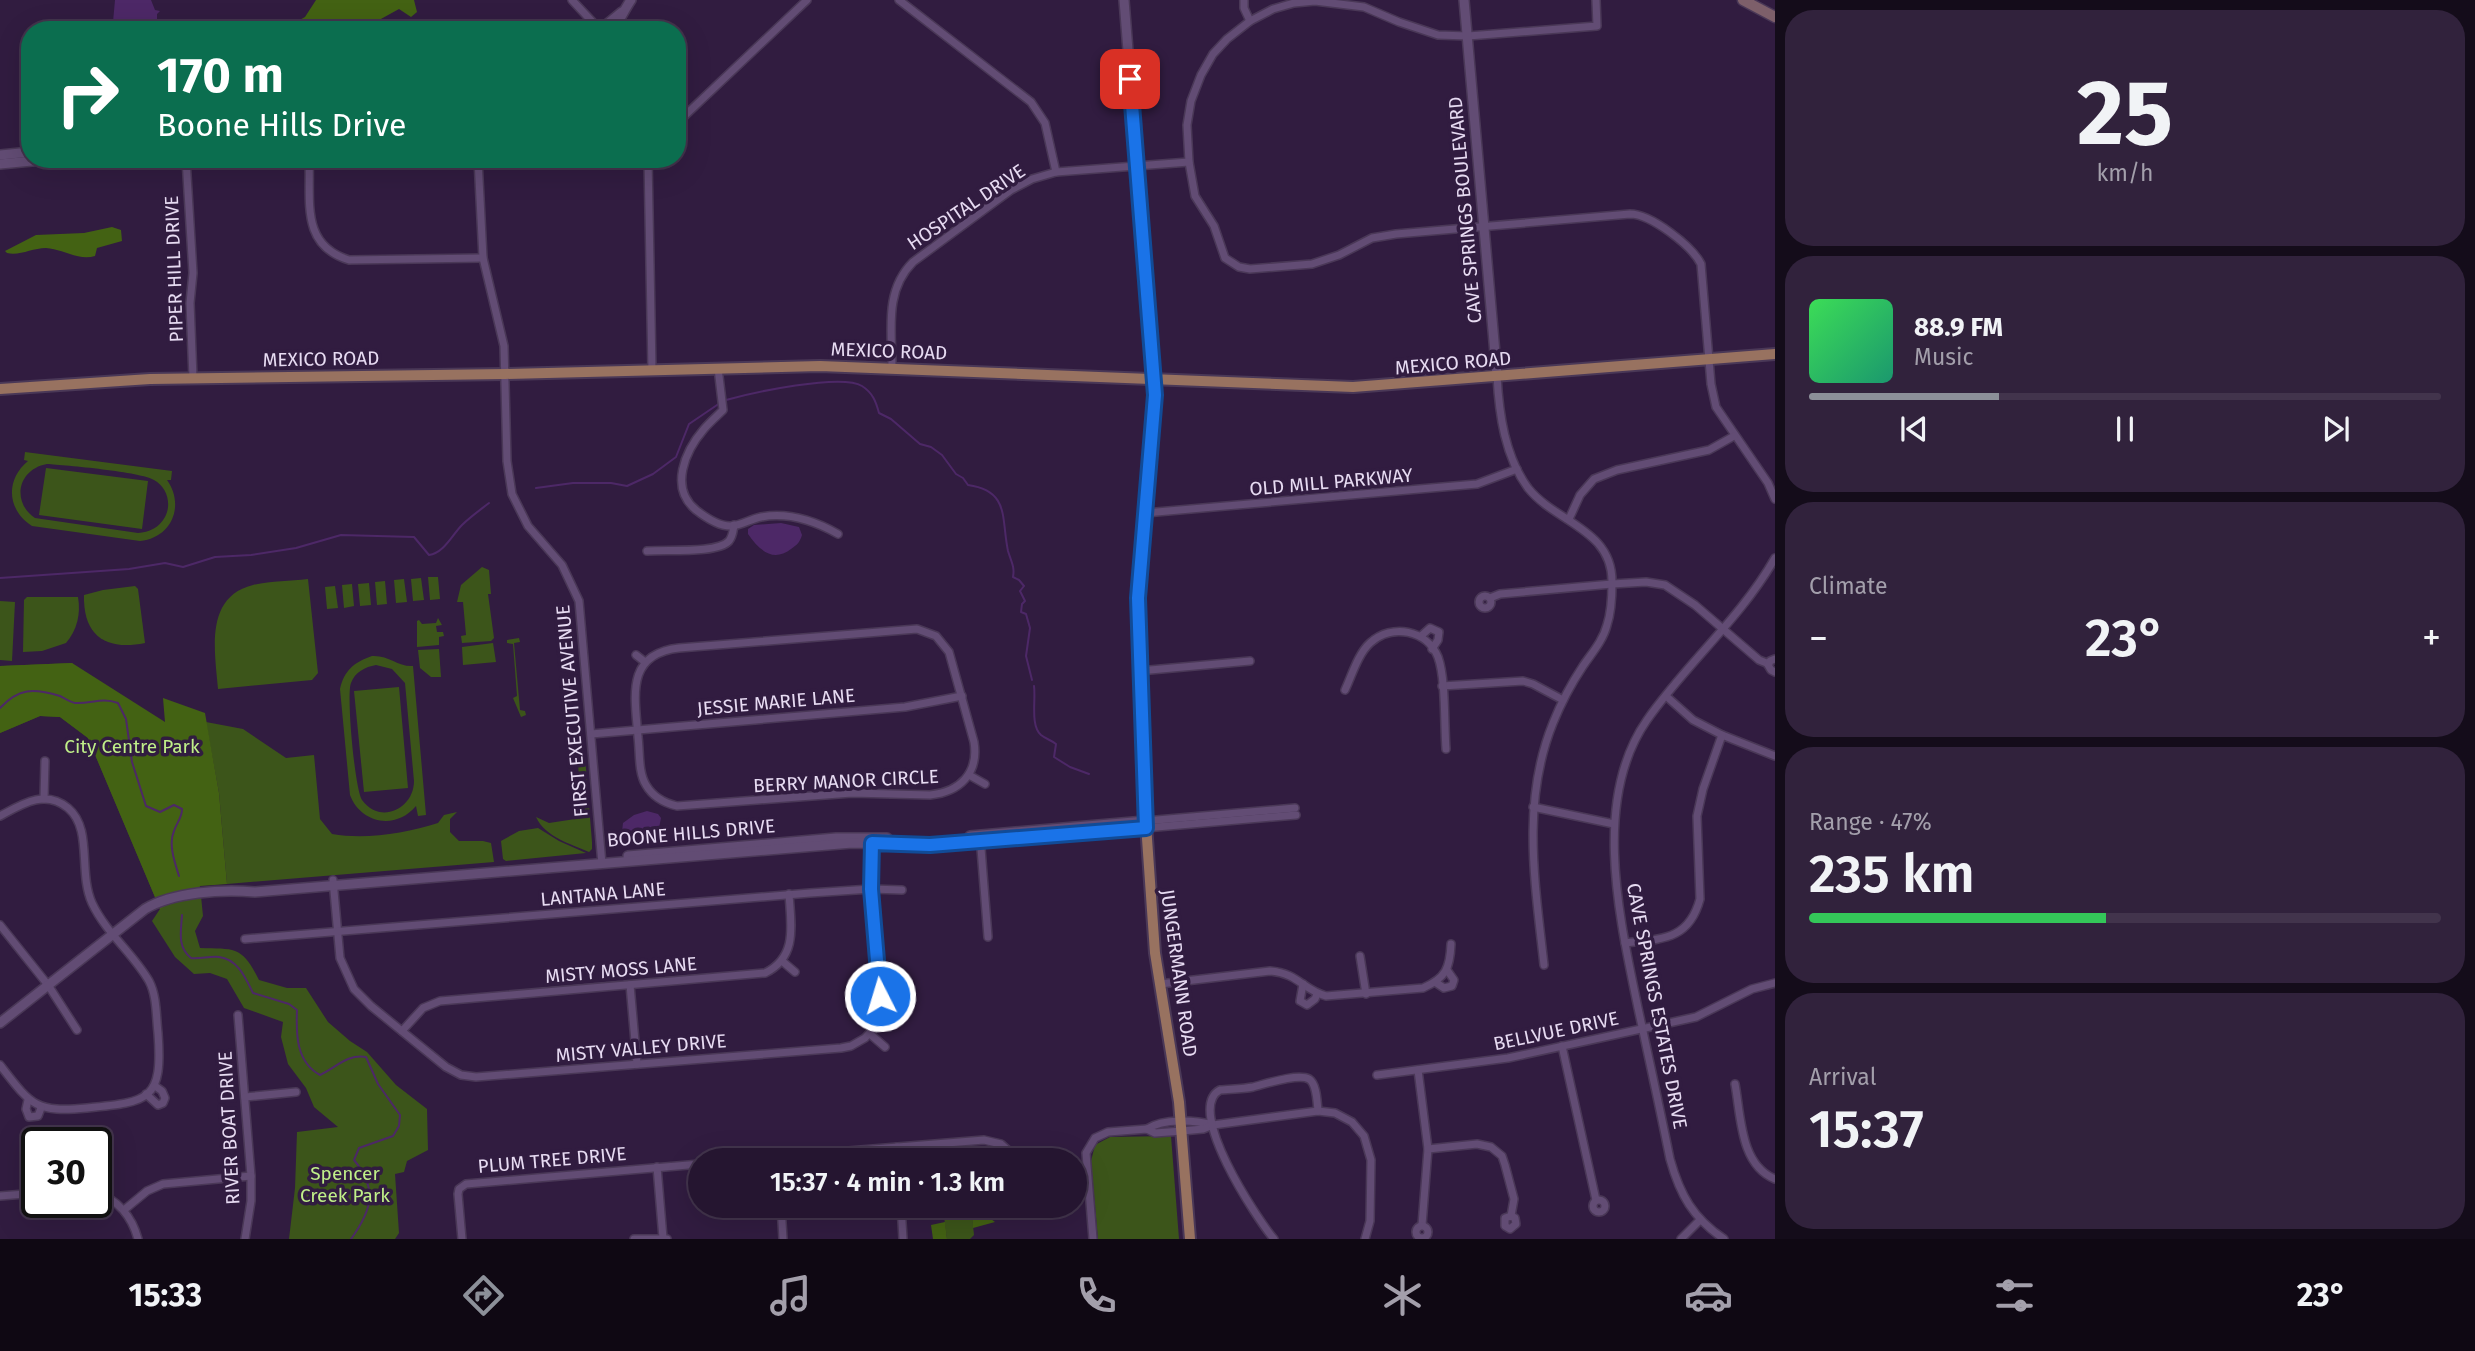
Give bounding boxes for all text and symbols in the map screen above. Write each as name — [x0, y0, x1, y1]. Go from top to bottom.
text: 170 m — [157, 46, 284, 105]
icon: right — [42, 49, 133, 140]
pin — [1100, 49, 1160, 109]
text: 25 — [2077, 59, 2173, 168]
icon: arrive — [1111, 60, 1149, 98]
street label: CAVE SPRINGS BOULEVARD — [1444, 96, 1486, 324]
text: Boone Hills Drive — [157, 106, 407, 144]
street label: HOSPITAL DRIVE — [903, 159, 1029, 255]
text: km/h — [2097, 159, 2153, 187]
street label: PIPER HILL DRIVE — [160, 195, 188, 343]
text: 88.9 FM — [1914, 312, 2003, 343]
street label: MEXICO ROAD — [830, 337, 948, 365]
text: Music — [1914, 343, 1974, 371]
street label: MEXICO ROAD — [262, 346, 380, 372]
street label: MEXICO ROAD — [1394, 346, 1512, 380]
icon: previous — [1895, 410, 1933, 448]
icon: pause — [2106, 410, 2144, 448]
icon: next — [2317, 410, 2355, 448]
street label: OLD MILL PARKWAY — [1248, 463, 1414, 501]
text: Climate — [1809, 572, 1888, 600]
street label: FIRST EXECUTIVE AVENUE — [551, 604, 593, 818]
text: 23° — [2085, 607, 2165, 670]
text: − — [1809, 615, 1828, 661]
text: + — [2422, 615, 2441, 661]
street label: JESSIE MARIE LANE — [696, 684, 856, 720]
park label: City Centre Park — [64, 735, 200, 758]
street label: BERRY MANOR CIRCLE — [753, 765, 939, 797]
text: Range · 47% — [1809, 808, 1932, 836]
street label: BOONE HILLS DRIVE — [606, 814, 776, 852]
text: 235 km — [1809, 843, 1975, 906]
street label: LANTANA LANE — [539, 877, 667, 911]
street label: CAVE SPRINGS ESTATES DRIVE — [1622, 881, 1692, 1131]
street label: JUNGERMANN ROAD — [1156, 888, 1202, 1058]
street label: MISTY MOSS LANE — [544, 952, 698, 988]
position arrow — [843, 959, 917, 1033]
street label: BELLVUE DRIVE — [1491, 1006, 1621, 1056]
street label: MISTY VALLEY DRIVE — [555, 1029, 727, 1067]
street label: RIVER BOAT DRIVE — [213, 1051, 245, 1205]
text: Arrival — [1809, 1063, 1876, 1091]
text: 15:37 — [1809, 1098, 1924, 1161]
speed limit sign: 30 — [21, 1127, 112, 1218]
street label: PLUM TREE DRIVE — [477, 1142, 627, 1178]
park label: Spencer Creek Park — [300, 1162, 390, 1207]
text: 15:37 · 4 min · 1.3 km — [770, 1167, 1005, 1198]
icon: directions — [459, 1271, 508, 1320]
icon: music — [766, 1271, 815, 1320]
icon: phone — [1072, 1271, 1121, 1320]
icon: climate — [1378, 1271, 1427, 1320]
icon: car — [1684, 1271, 1733, 1320]
icon: filters — [1990, 1271, 2039, 1320]
text: 15:33 — [129, 1276, 202, 1314]
text: 23° — [2297, 1276, 2346, 1314]

